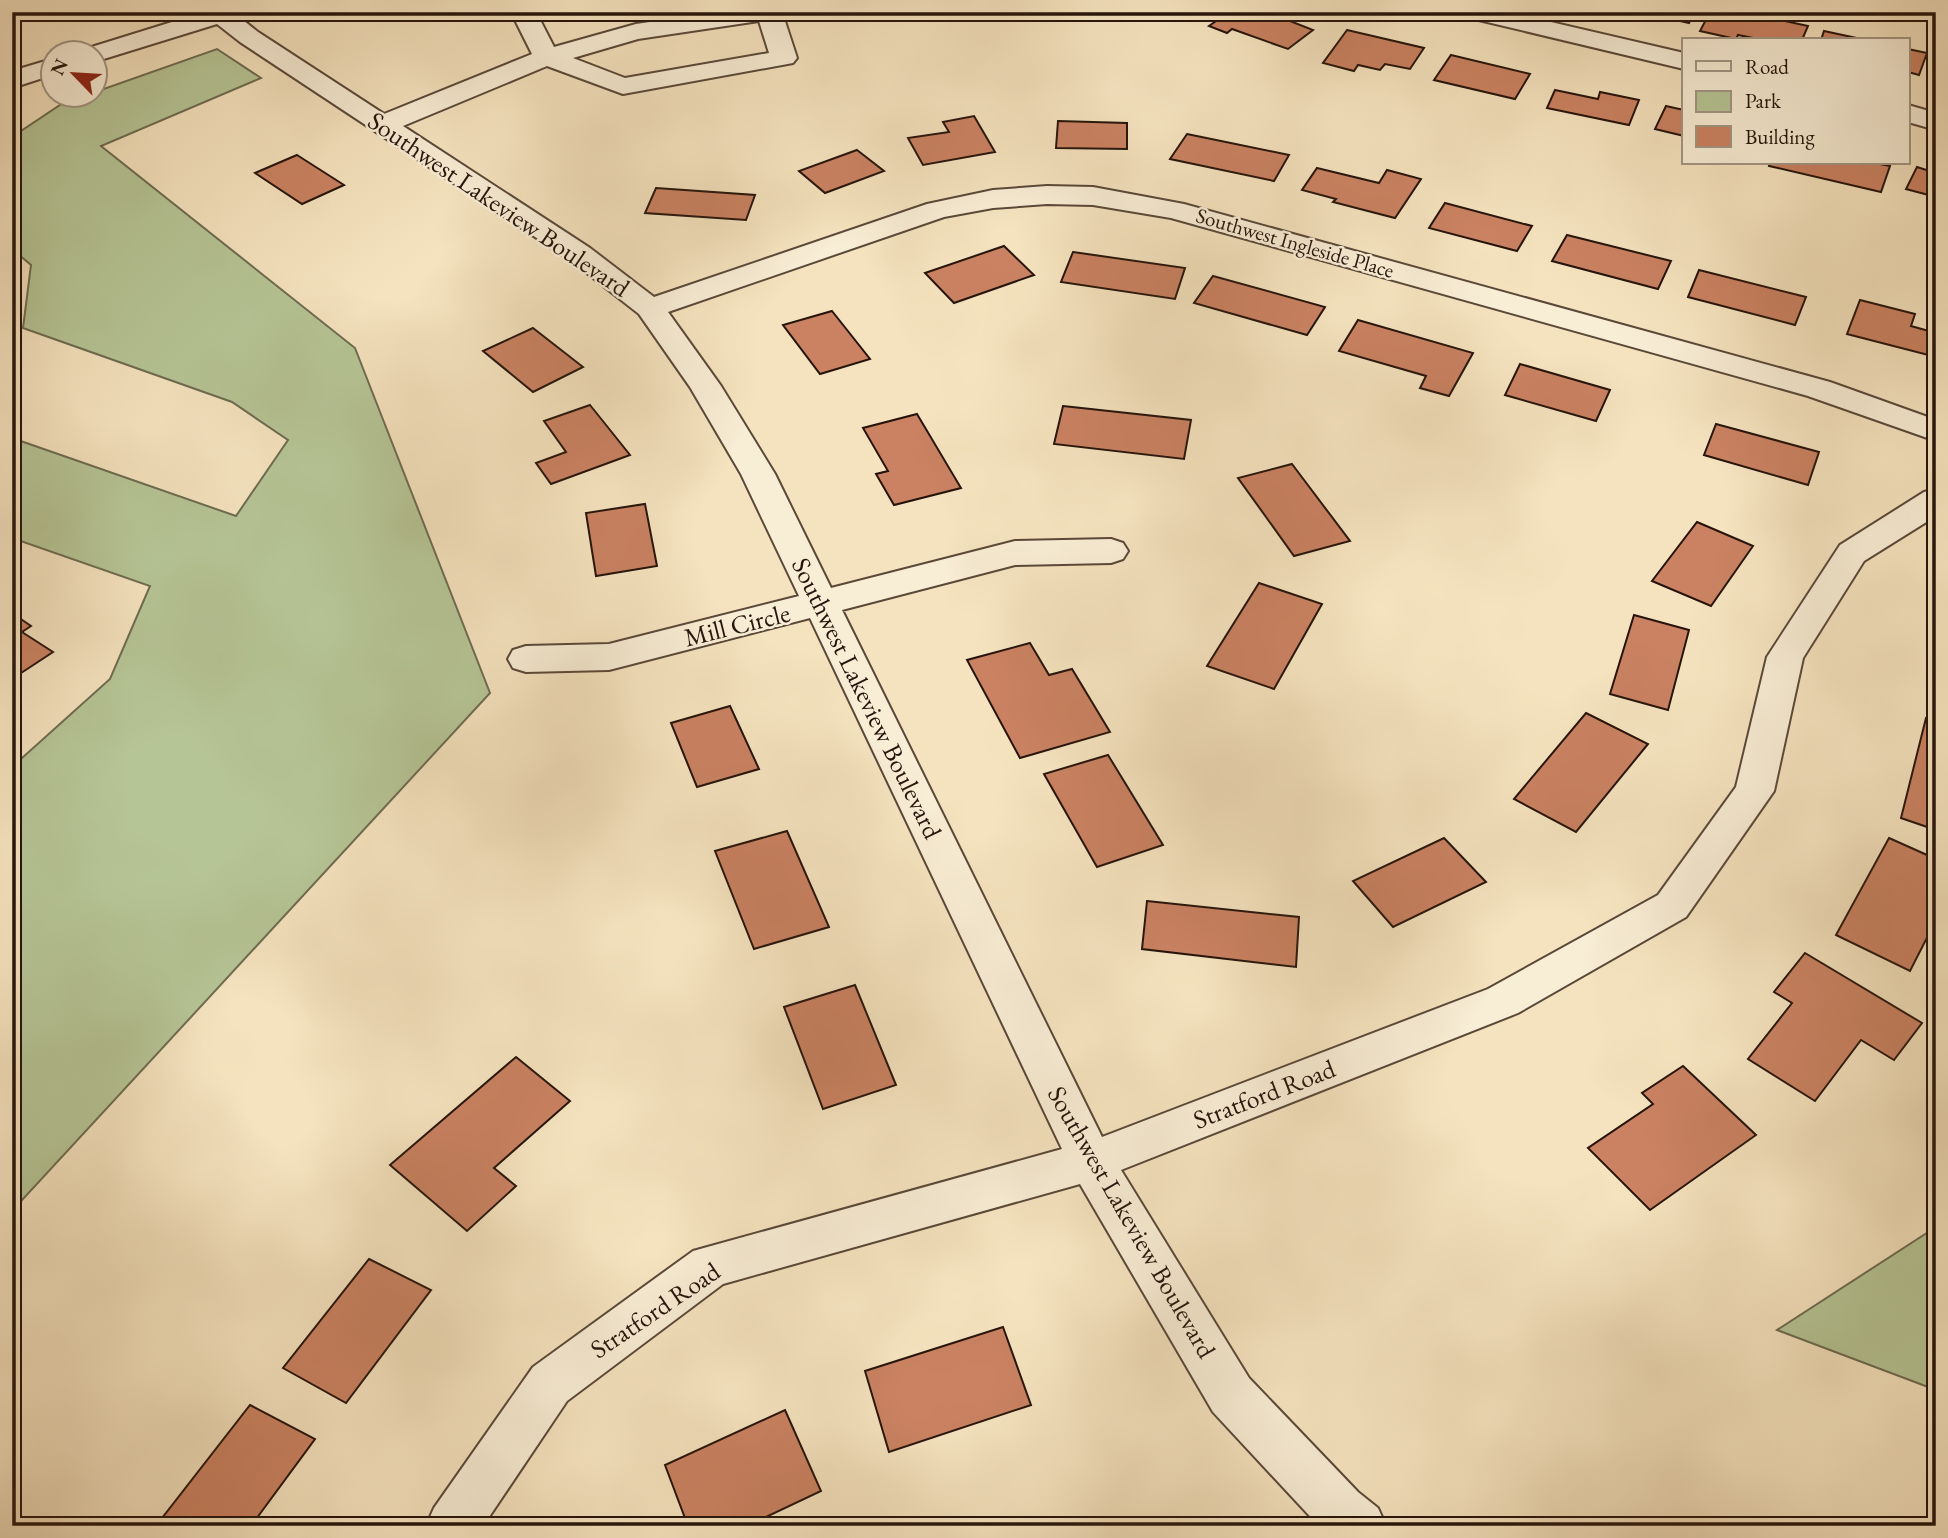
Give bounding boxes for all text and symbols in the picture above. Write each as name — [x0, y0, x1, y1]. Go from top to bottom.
north arrow — [38, 38, 108, 108]
legend — [1682, 38, 1910, 164]
text: Road — [1745, 53, 1789, 80]
text: N — [44, 54, 74, 79]
text: Park — [1745, 87, 1782, 114]
street label: Southwest Lakeview Boulevard — [361, 104, 637, 305]
text: Building — [1745, 123, 1815, 150]
street label: Southwest Ingleside Place — [1193, 201, 1397, 284]
street label: Southwest Lakeview Boulevard — [784, 552, 950, 845]
street label: Mill Circle — [681, 595, 793, 655]
street label: Stratford Road — [1188, 1051, 1341, 1137]
street label: Southwest Lakeview Boulevard — [1040, 1080, 1224, 1365]
street label: Stratford Road — [584, 1254, 727, 1366]

